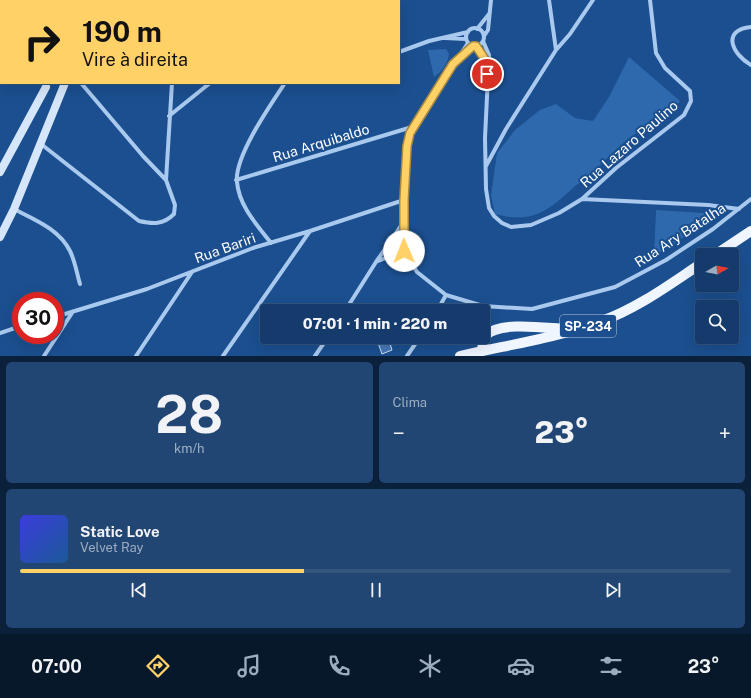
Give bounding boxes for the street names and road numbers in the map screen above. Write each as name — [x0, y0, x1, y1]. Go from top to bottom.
street label: Rua Lazaro Paulino — [577, 97, 681, 191]
street label: Rua Arquibaldo — [271, 121, 371, 165]
street label: Rua Ary Batalha — [632, 200, 728, 270]
street label: Rua Bariri — [192, 230, 258, 266]
road number: SP-234 — [560, 315, 616, 337]

